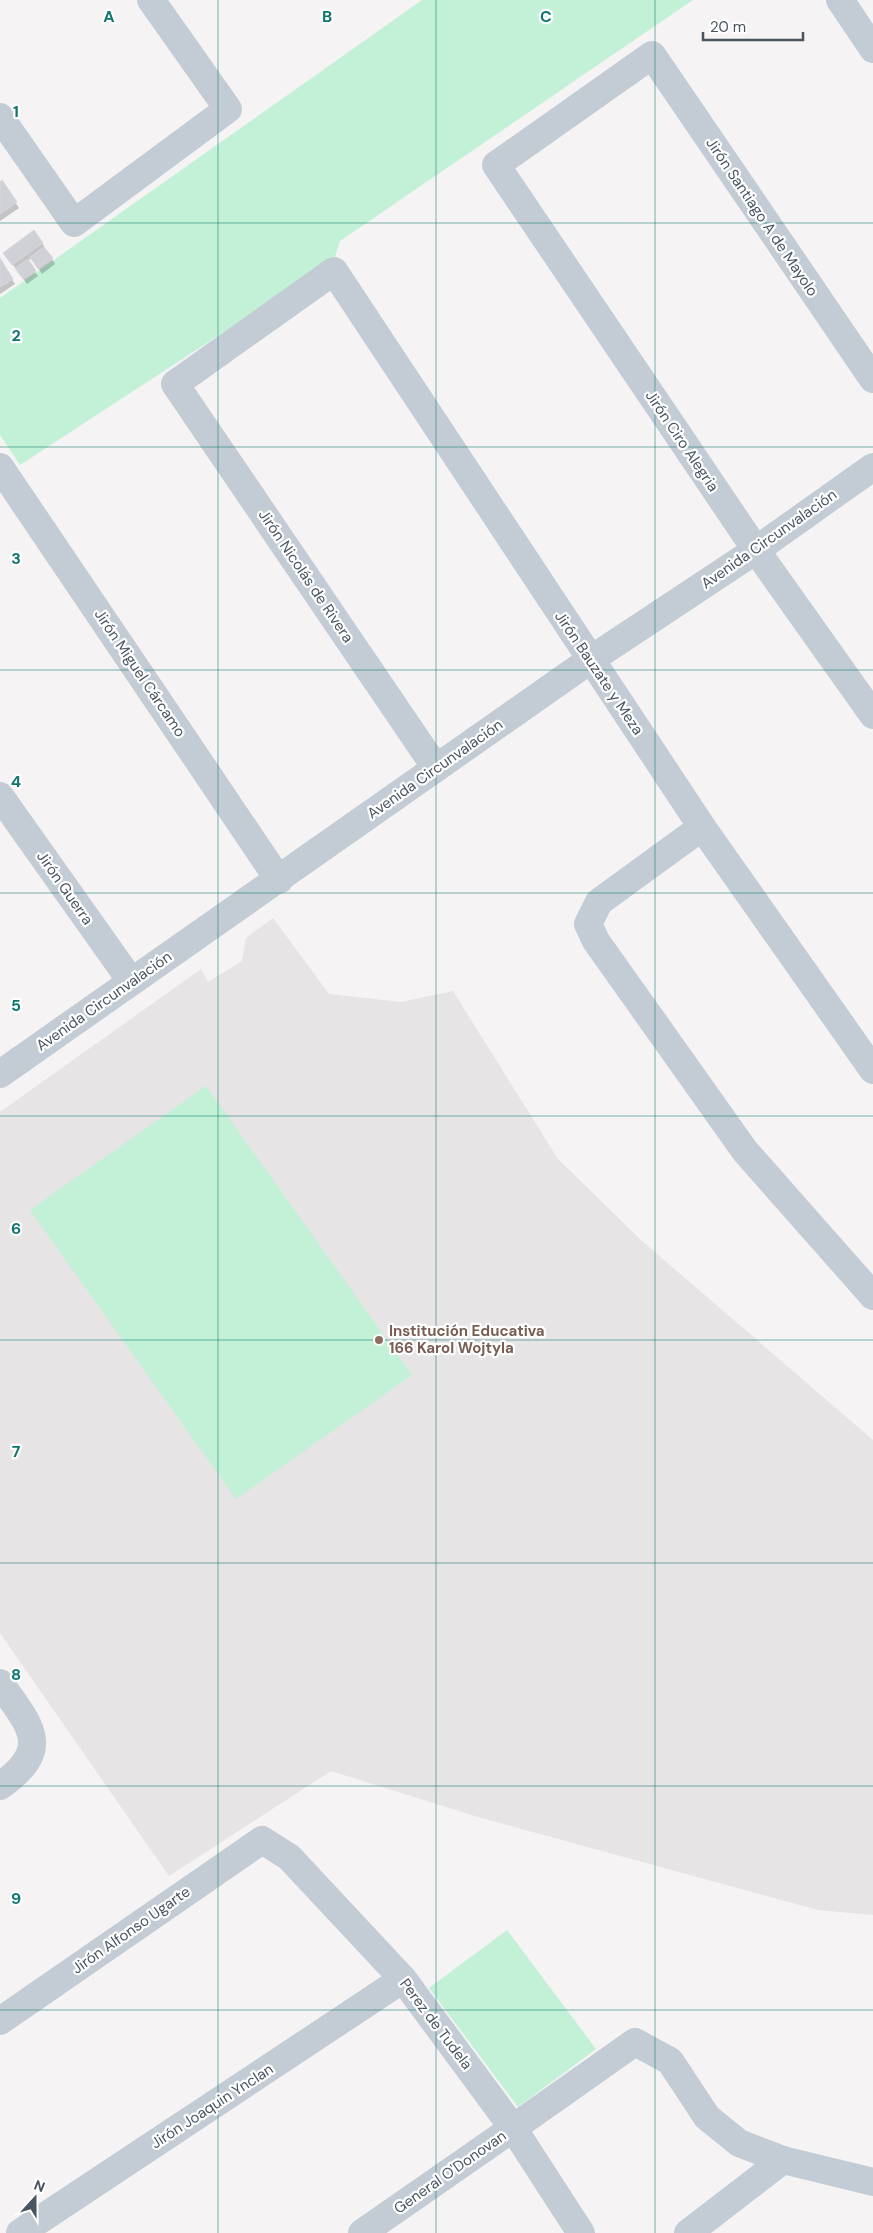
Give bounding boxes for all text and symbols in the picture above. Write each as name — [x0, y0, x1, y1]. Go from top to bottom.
text: A — [103, 6, 115, 27]
text: B — [322, 6, 332, 27]
text: C — [540, 6, 552, 27]
scale bar — [703, 10, 803, 42]
text: 20 m — [710, 17, 746, 37]
text: 1 — [13, 101, 19, 122]
street label: Jirón Santiago A de Mayolo — [701, 134, 823, 300]
text: 2 — [11, 325, 21, 346]
street label: Jirón Ciro Alegria — [641, 387, 723, 495]
street label: Avenida Circunvalación — [697, 485, 841, 593]
street label: Jirón Nicolás de Rivera — [254, 506, 358, 646]
text: 3 — [11, 548, 21, 569]
street label: Jirón Miguel Cárcamo — [90, 605, 190, 741]
street label: Jirón Bauzate y Meza — [550, 607, 648, 739]
street label: Avenida Circunvalación — [363, 715, 507, 823]
text: 4 — [11, 771, 21, 792]
street label: Jirón Guerra — [32, 847, 98, 929]
street label: Avenida Circunvalación — [32, 947, 176, 1055]
text: 5 — [11, 995, 21, 1016]
text: 6 — [11, 1218, 21, 1239]
place label: Institución Educativa 166 Karol Wojtyla — [389, 1321, 545, 1358]
marker: Institución Educativa 166 Karol Wojtyla — [373, 1334, 385, 1346]
text: 7 — [12, 1441, 21, 1462]
text: 8 — [11, 1664, 21, 1685]
street label: Jirón Alfonso Ugarte — [68, 1882, 194, 1978]
text: 9 — [11, 1888, 21, 1909]
street label: Perez de Tudela — [395, 1974, 477, 2074]
street label: Jirón Joaquin Ynclan — [147, 2059, 277, 2153]
street label: General O'Donovan — [390, 2126, 510, 2218]
north arrow — [10, 2173, 60, 2223]
text: N — [32, 2176, 48, 2196]

